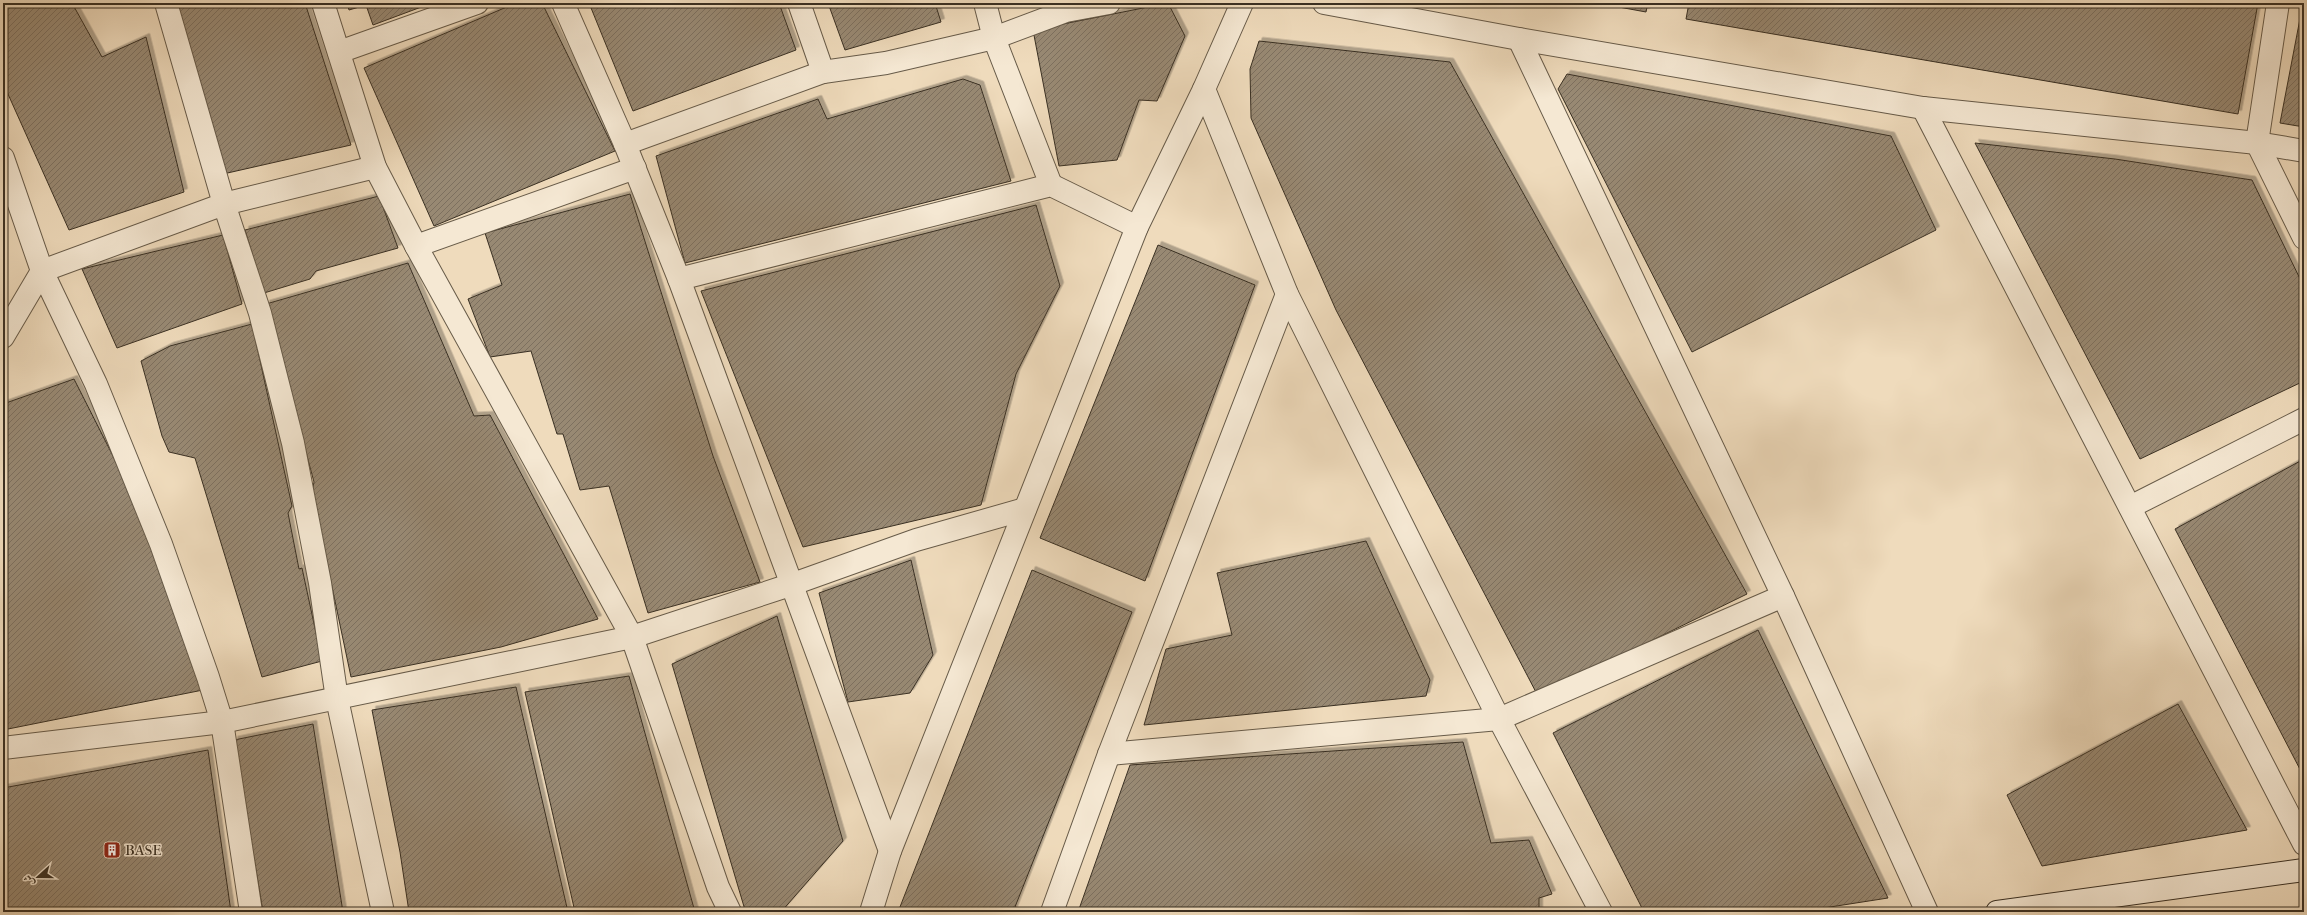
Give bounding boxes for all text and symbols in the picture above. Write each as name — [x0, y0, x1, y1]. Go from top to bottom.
building icon: BASE — [102, 840, 122, 860]
place label: BASE — [125, 841, 161, 859]
north arrow — [18, 857, 58, 897]
text: ش — [21, 873, 37, 888]

